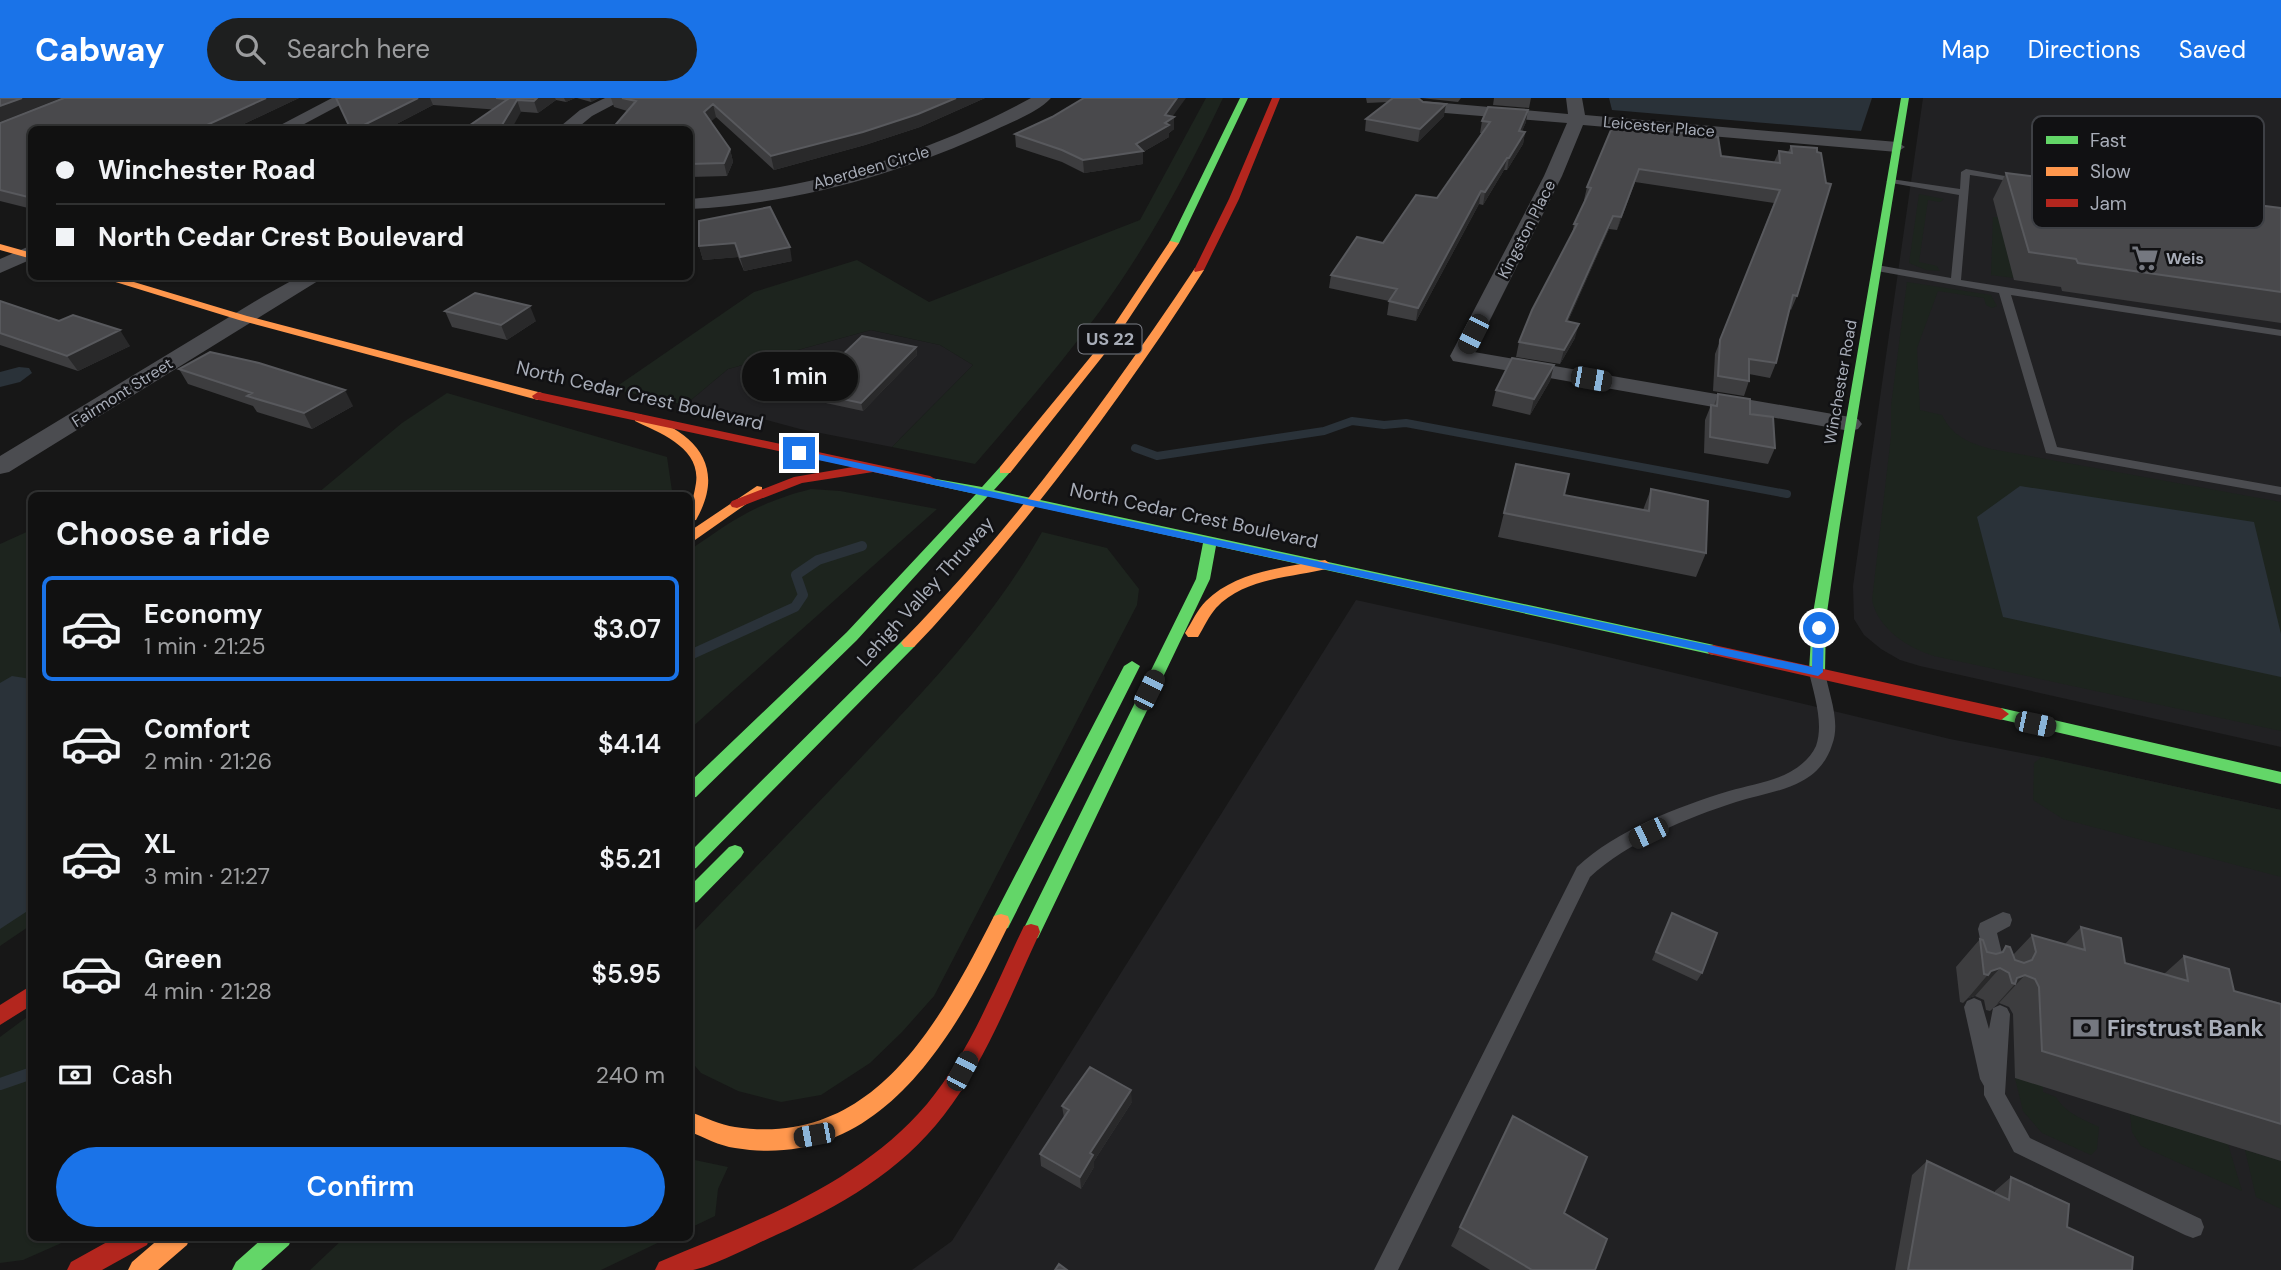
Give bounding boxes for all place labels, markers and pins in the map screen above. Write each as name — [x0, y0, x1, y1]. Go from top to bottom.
supermarket icon: Weis — [2130, 243, 2160, 273]
place label: Weis — [2166, 248, 2204, 269]
bank icon: Firstrust Bank — [2071, 1013, 2101, 1043]
place label: Firstrust Bank — [2107, 1013, 2264, 1043]

